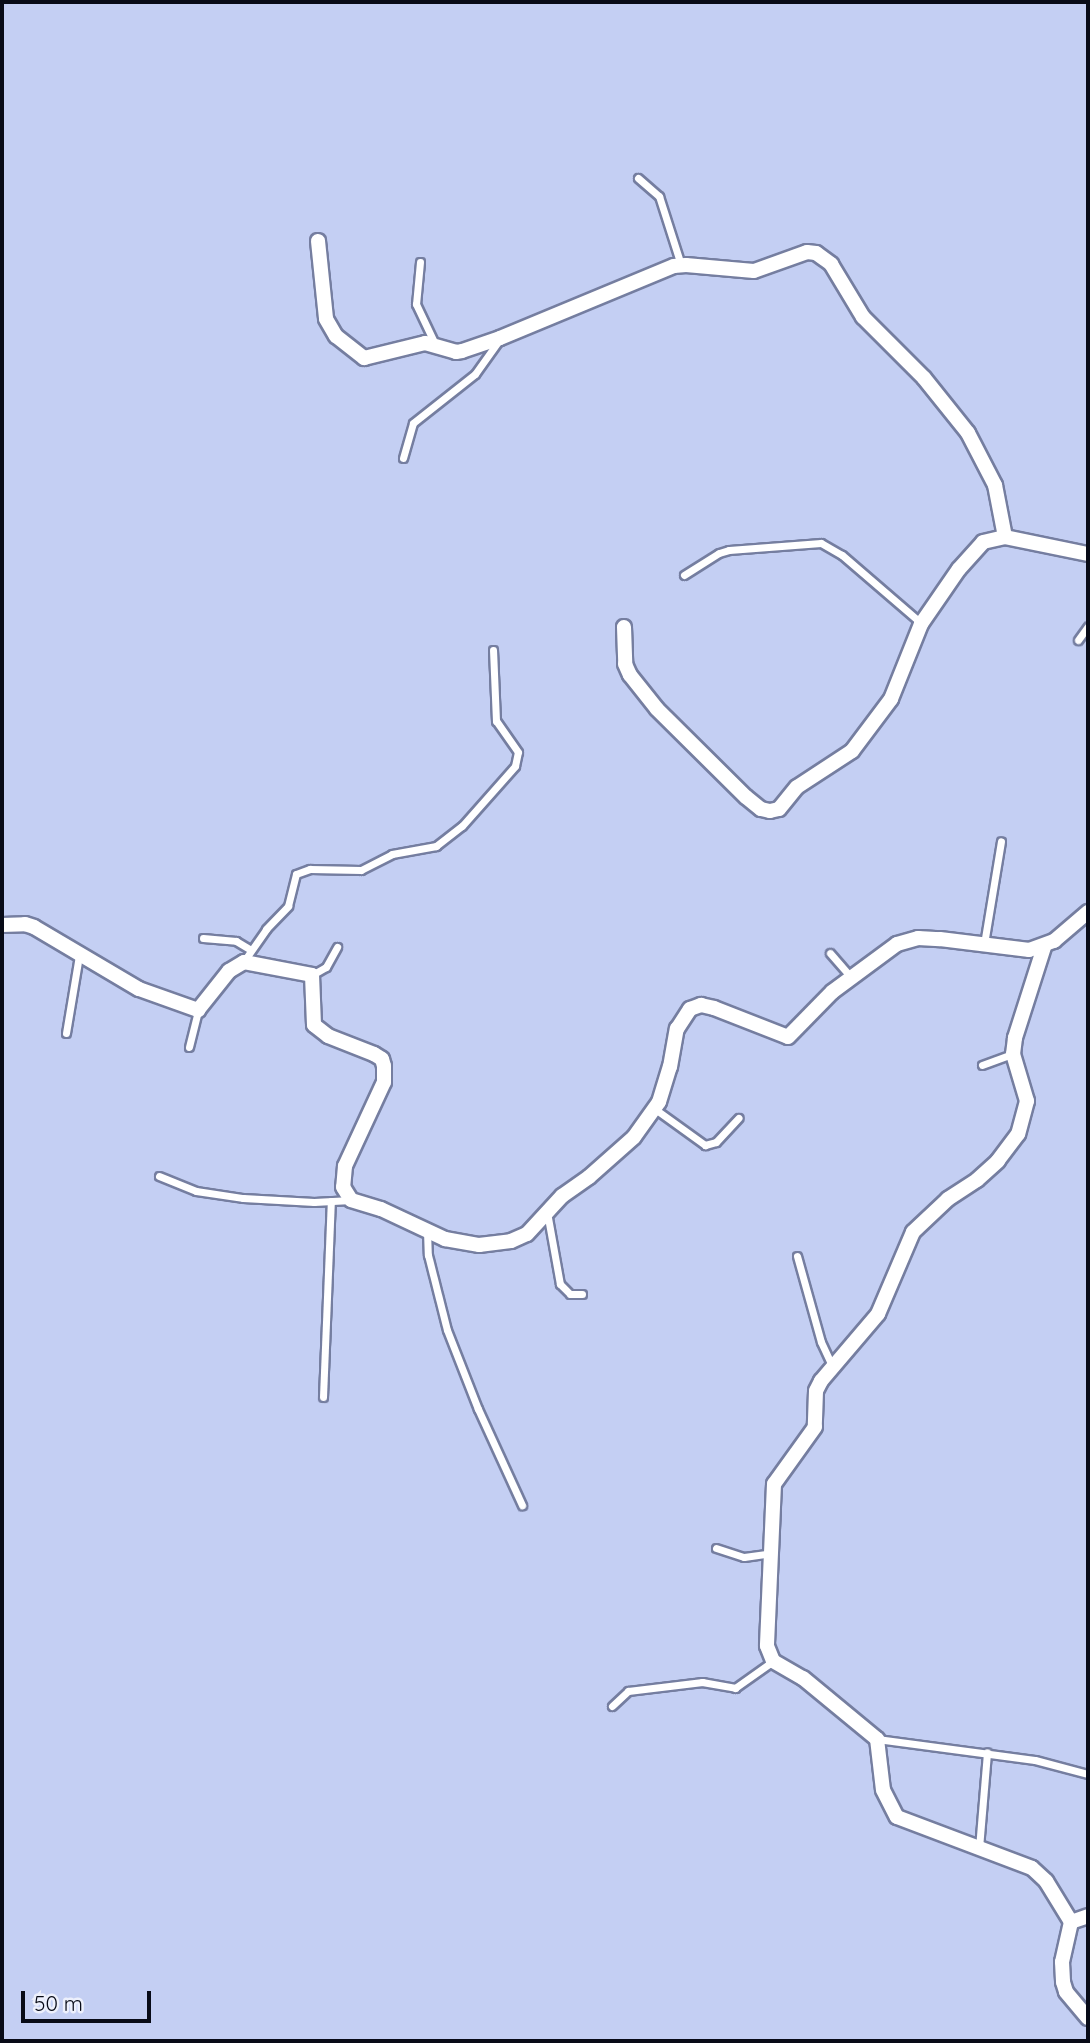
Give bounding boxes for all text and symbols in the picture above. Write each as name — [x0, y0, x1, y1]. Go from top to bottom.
scale bar — [24, 1976, 154, 2020]
text: 50 m — [34, 1990, 83, 2016]

